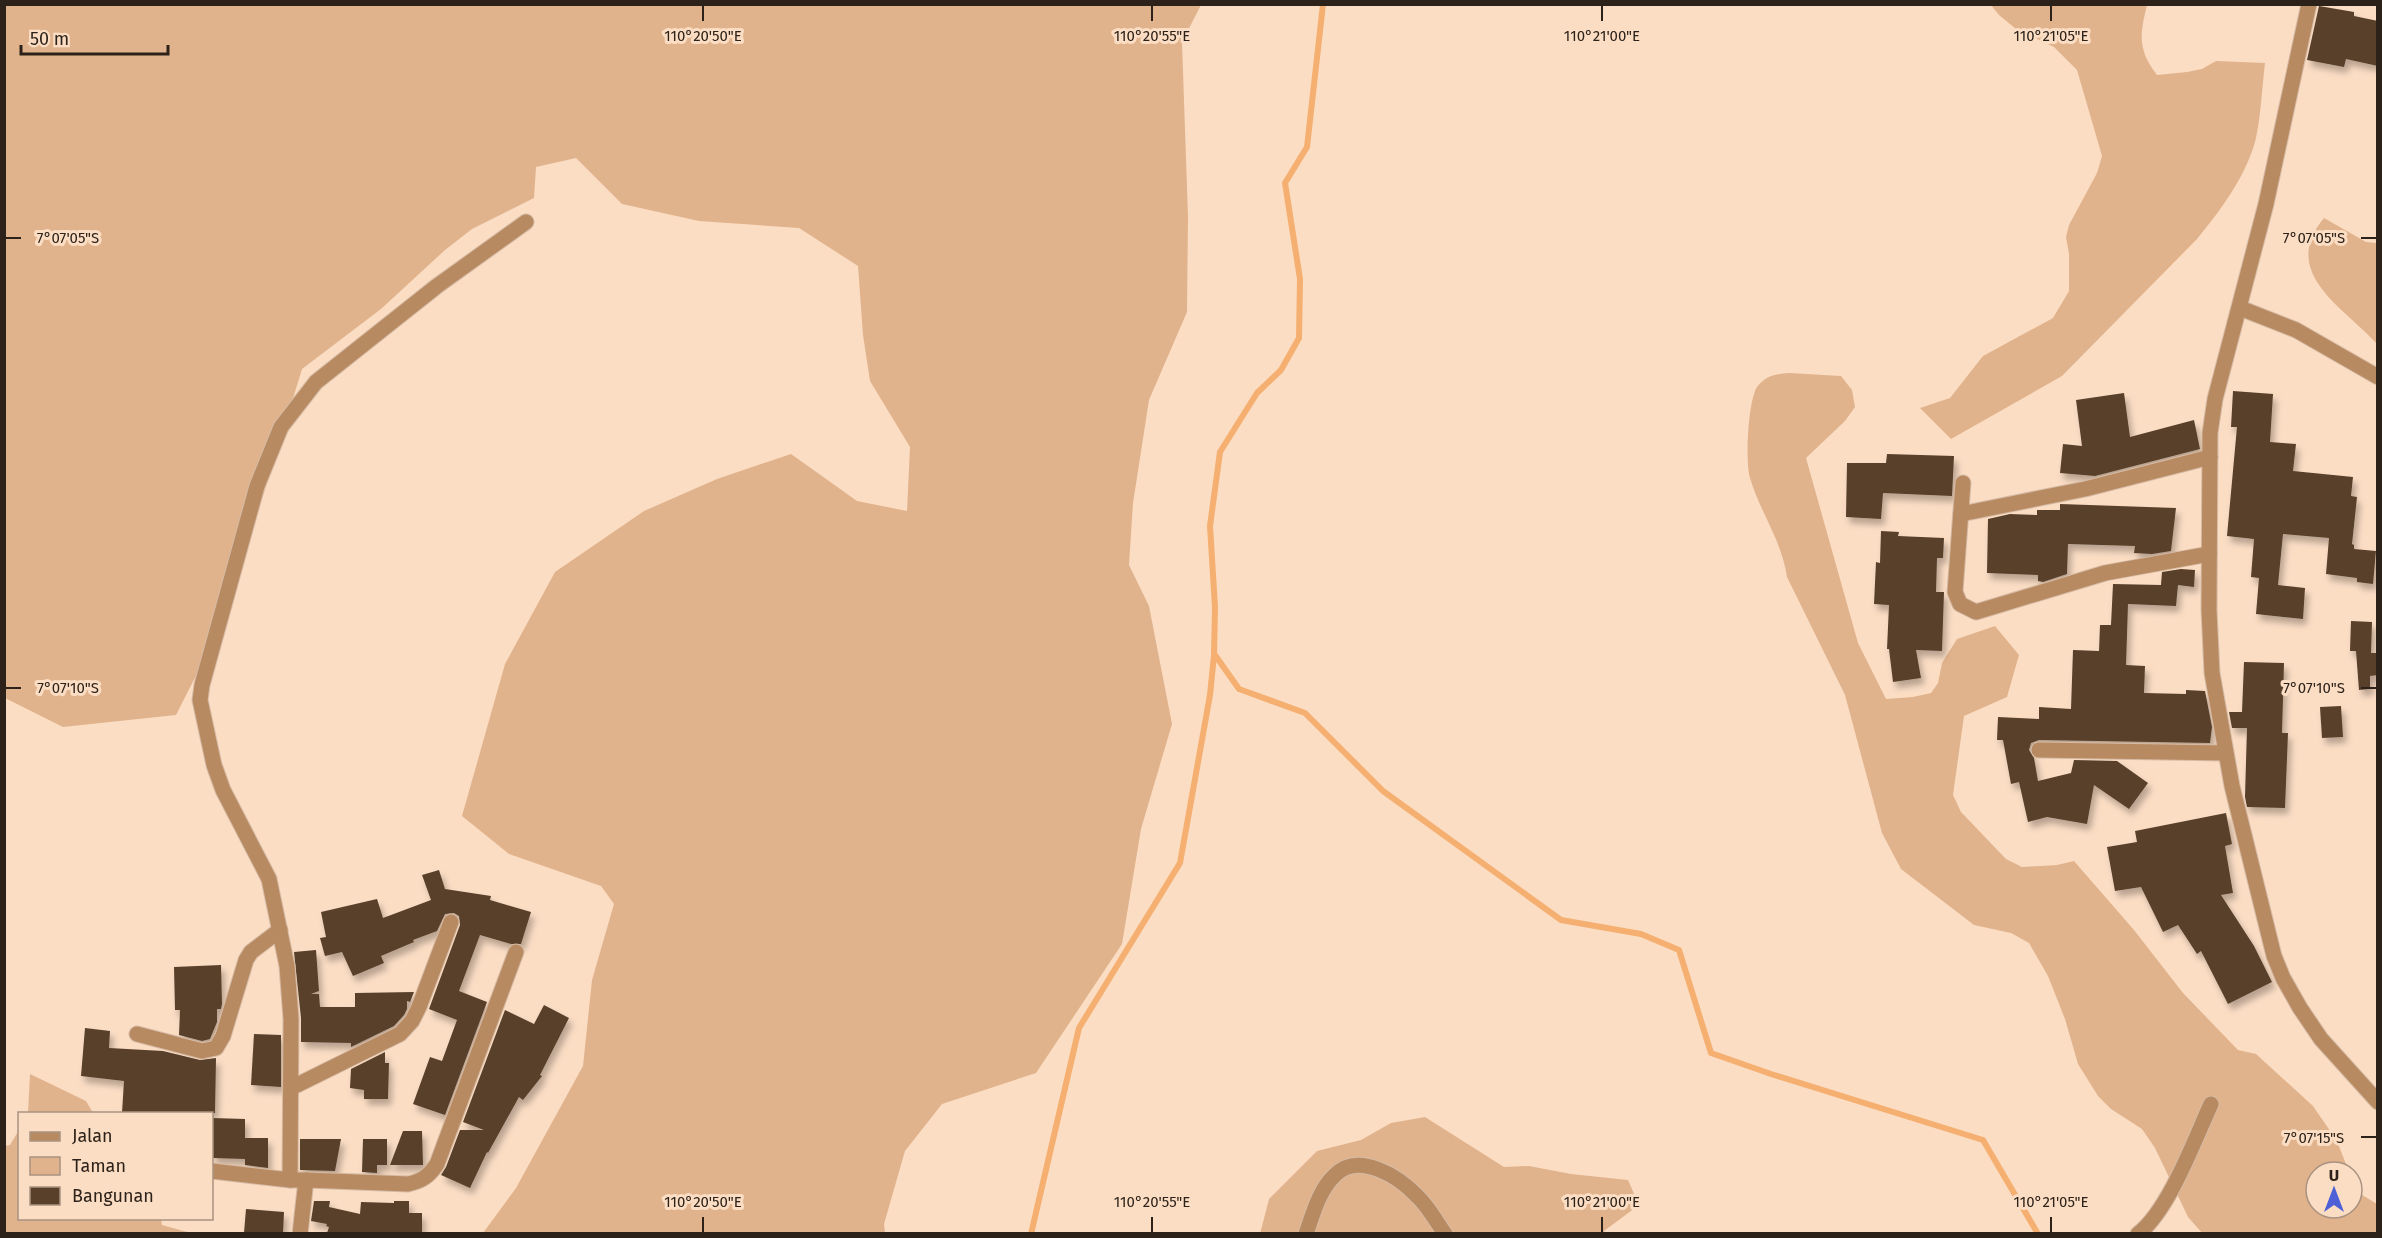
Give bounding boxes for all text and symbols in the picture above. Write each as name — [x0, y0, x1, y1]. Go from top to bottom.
scale bar — [21, 18, 168, 56]
text: 110°20'50"E — [664, 27, 742, 45]
text: 110°20'55"E — [1114, 27, 1190, 45]
text: 110°21'00"E — [1564, 27, 1640, 45]
text: 110°21'05"E — [2013, 27, 2089, 45]
text: 50 m — [30, 28, 69, 50]
text: 7°07'05"S — [37, 229, 99, 247]
text: 7°07'05"S — [2283, 229, 2345, 247]
text: 7°07'10"S — [37, 679, 99, 697]
text: 7°07'10"S — [2283, 679, 2345, 697]
legend — [18, 1112, 213, 1220]
text: Jalan — [72, 1125, 113, 1147]
text: 7°07'15"S — [2284, 1129, 2344, 1147]
text: Taman — [72, 1155, 126, 1177]
north arrow — [2304, 1160, 2364, 1220]
text: U — [2329, 1166, 2339, 1185]
text: Bangunan — [72, 1185, 154, 1207]
text: 110°20'50"E — [664, 1193, 742, 1211]
text: 110°20'55"E — [1114, 1193, 1190, 1211]
text: 110°21'00"E — [1564, 1193, 1640, 1211]
text: 110°21'05"E — [2013, 1193, 2089, 1211]

